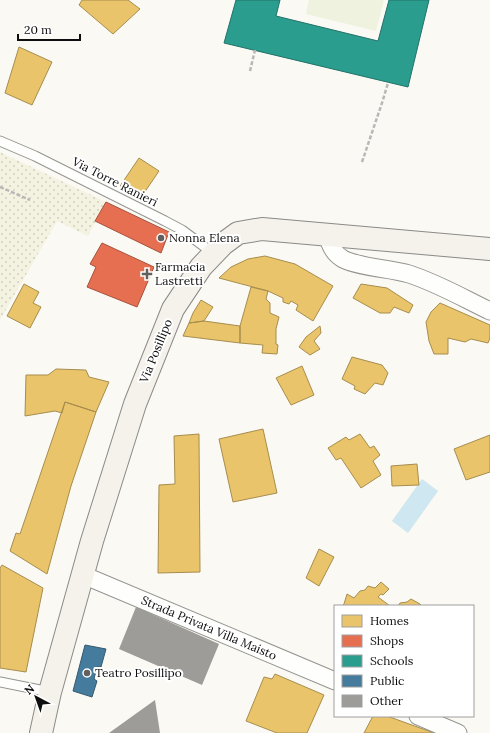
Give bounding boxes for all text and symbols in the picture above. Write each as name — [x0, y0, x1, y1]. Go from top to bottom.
scale bar — [18, 16, 80, 42]
text: 20 m — [24, 22, 52, 37]
street label: Via Torre Ranieri — [69, 153, 160, 210]
place label: Nonna Elena — [169, 230, 240, 245]
marker: Nonna Elena — [156, 233, 166, 243]
place label: Farmacia Lastretti — [155, 259, 205, 288]
marker: Farmacia Lastretti — [142, 269, 152, 279]
street label: Via Posillipo — [136, 317, 175, 386]
street label: Strada Privata Villa Maisto — [139, 592, 279, 663]
legend — [334, 605, 474, 717]
text: Homes — [370, 613, 409, 628]
text: Shops — [370, 633, 404, 648]
text: Schools — [370, 653, 414, 668]
place label: Teatro Posillipo — [95, 665, 182, 680]
marker: Teatro Posillipo — [82, 668, 92, 678]
text: Public — [370, 673, 404, 688]
north arrow — [16, 677, 56, 717]
text: N — [22, 681, 38, 698]
text: Other — [370, 693, 404, 708]

